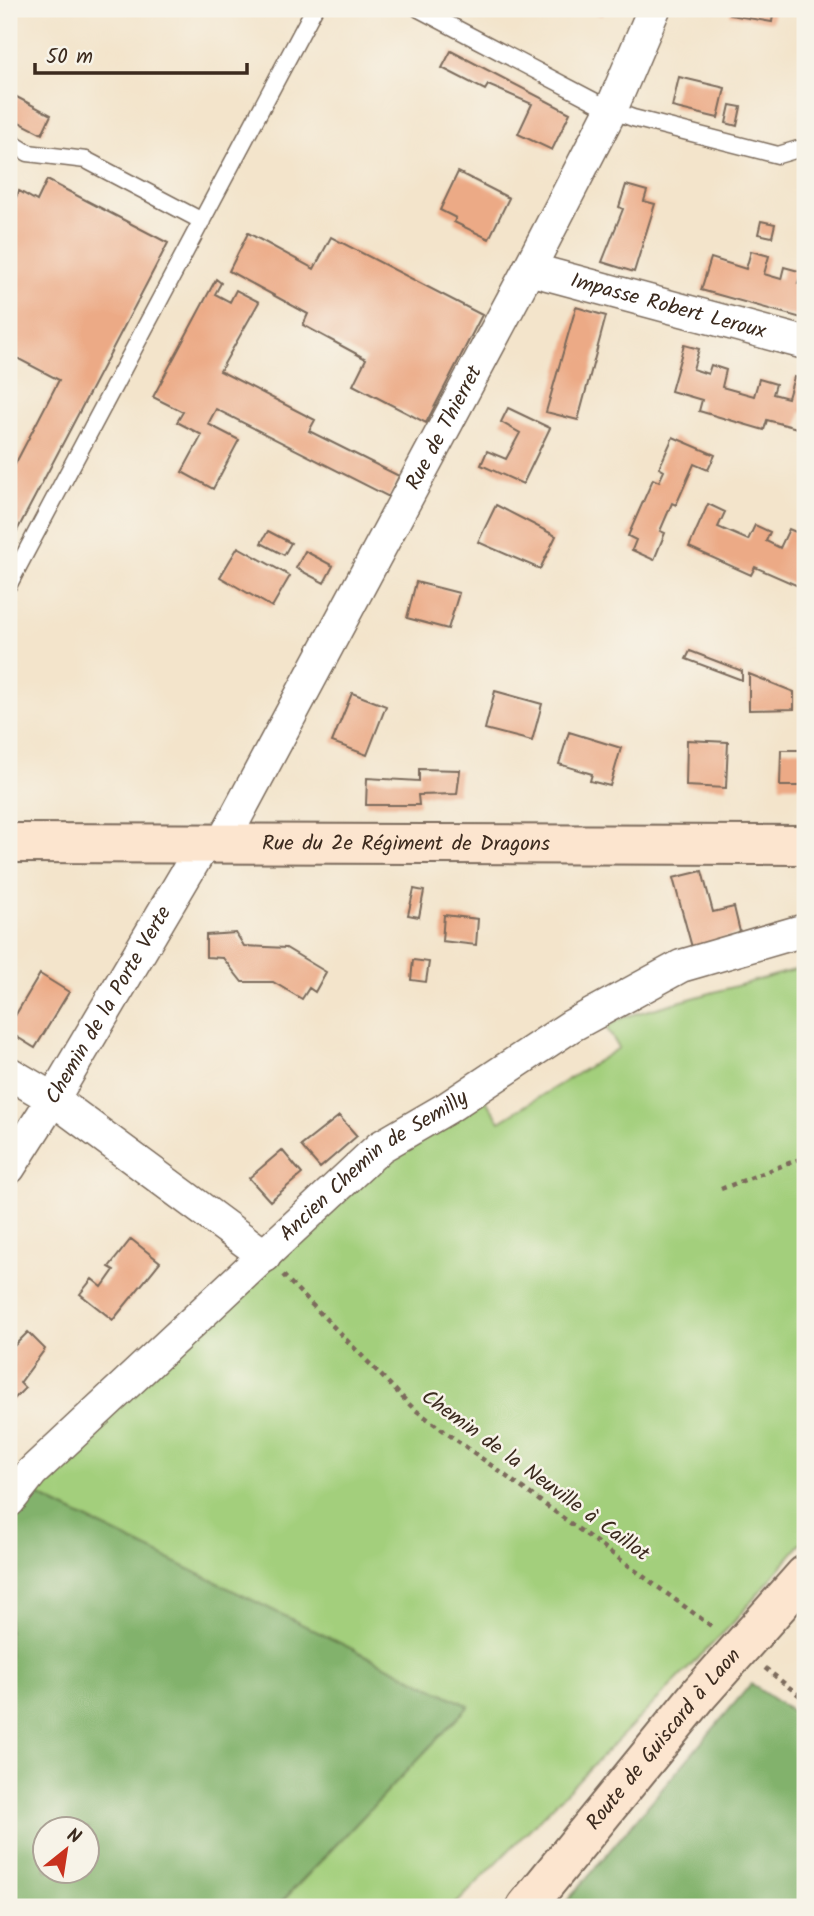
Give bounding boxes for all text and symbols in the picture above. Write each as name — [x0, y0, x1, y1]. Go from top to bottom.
scale bar — [35, 32, 247, 76]
text: 50 m — [46, 41, 93, 74]
street label: Impasse Robert Leroux — [567, 264, 771, 349]
street label: Rue de Thierret — [397, 359, 491, 496]
street label: Rue du 2e Régiment de Dragons — [262, 827, 550, 861]
street label: Chemin de la Porte Verte — [37, 899, 180, 1110]
street label: Ancien Chemin de Semilly — [272, 1082, 475, 1250]
street label: Chemin de la Neuville à Caillot — [414, 1382, 657, 1571]
street label: Route de Guiscard à Laon — [578, 1641, 749, 1838]
north arrow — [32, 1814, 102, 1884]
text: N — [61, 1821, 86, 1853]

